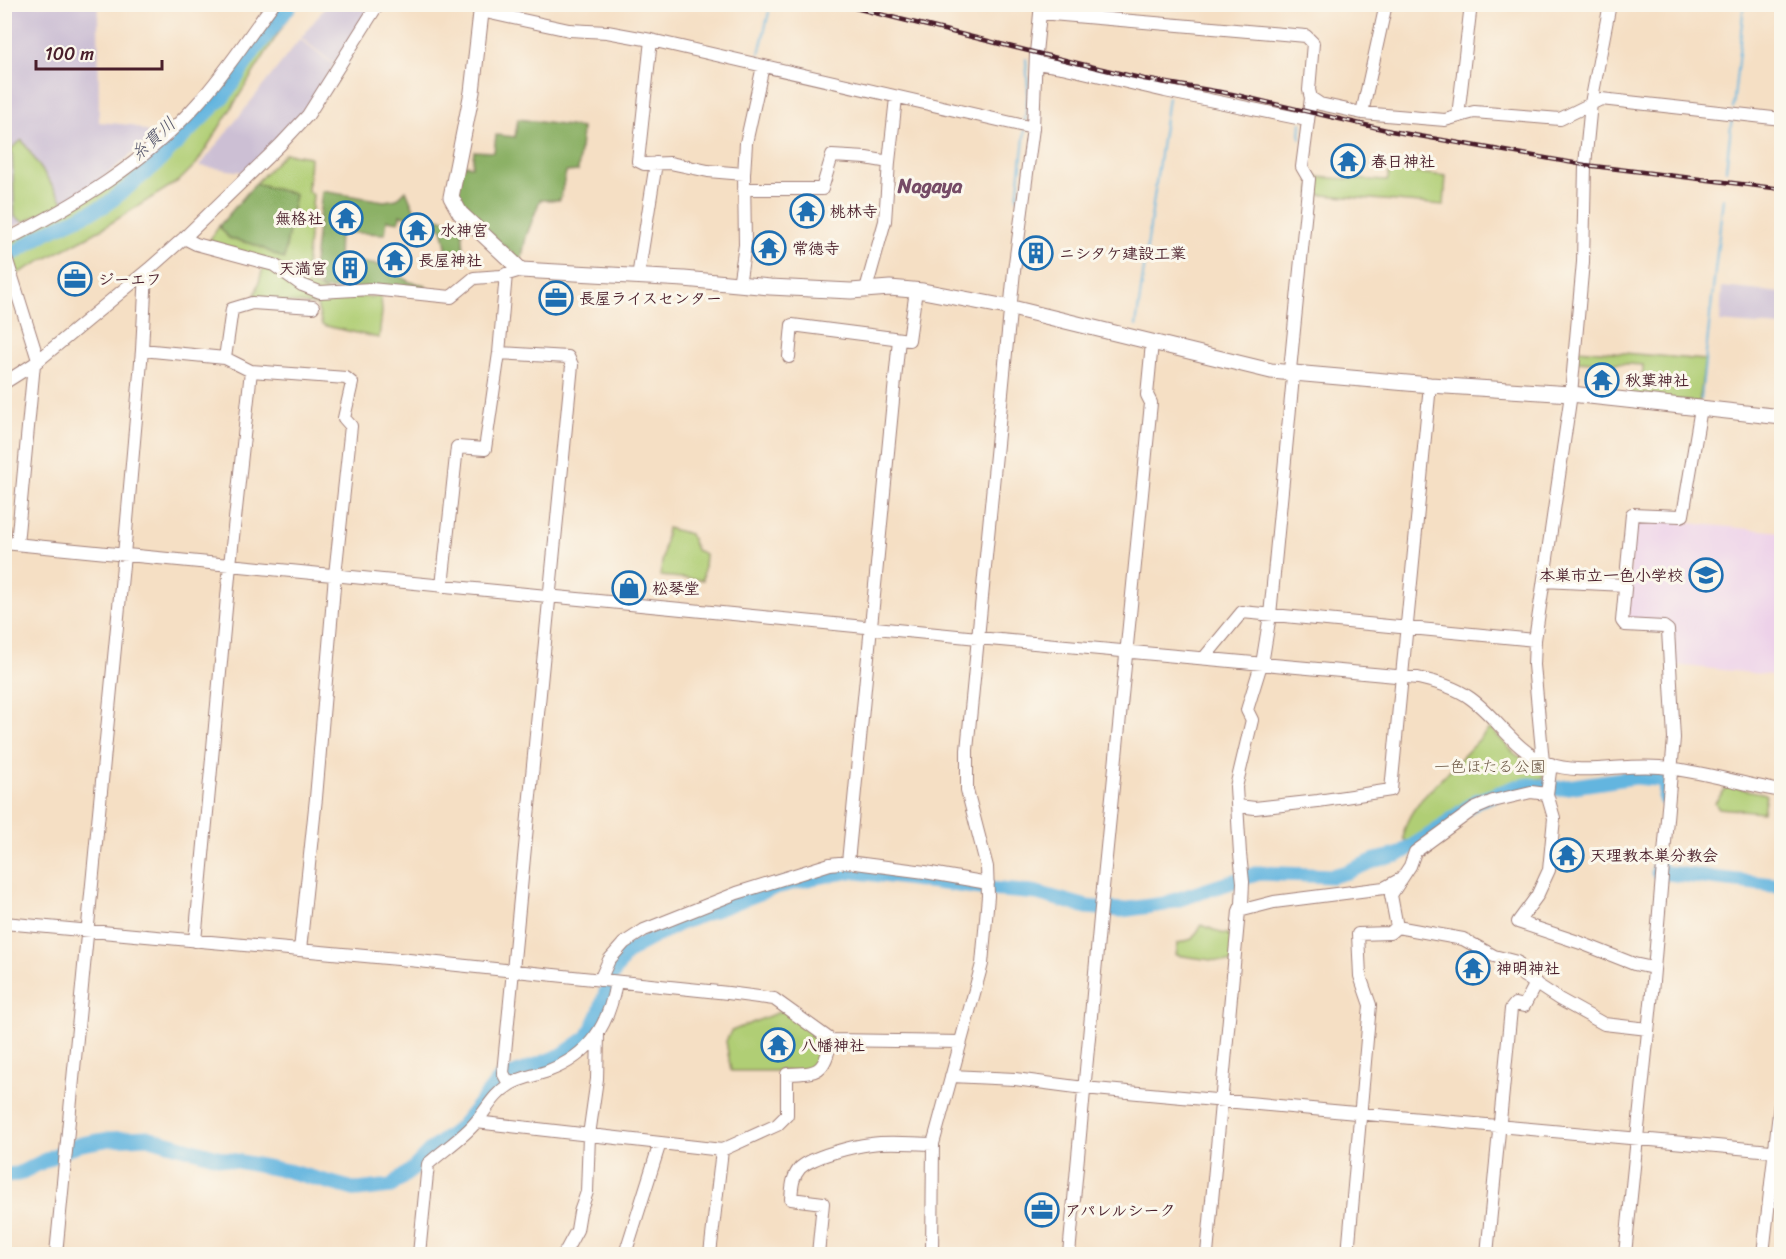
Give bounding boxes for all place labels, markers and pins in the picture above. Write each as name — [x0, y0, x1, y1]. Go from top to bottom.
temple icon: 春日神社 — [1330, 143, 1366, 179]
place label: 春日神社 — [1371, 147, 1435, 176]
temple icon: 桃林寺 — [789, 193, 825, 229]
place label: 桃林寺 — [830, 197, 878, 226]
temple icon: 無格社 — [328, 200, 364, 236]
place label: 無格社 — [275, 204, 323, 233]
temple icon: 水神宮 — [399, 212, 435, 248]
place label: 水神宮 — [440, 216, 488, 245]
temple icon: 常徳寺 — [751, 230, 787, 266]
place label: 常徳寺 — [792, 234, 840, 263]
building icon: ニシタケ建設工業 — [1018, 235, 1054, 271]
place label: ニシタケ建設工業 — [1059, 239, 1186, 268]
temple icon: 長屋神社 — [377, 242, 413, 278]
place label: 長屋神社 — [418, 246, 482, 275]
building icon: 天満宮 — [332, 250, 368, 286]
place label: 天満宮 — [279, 254, 327, 283]
office icon: ジーエフ — [57, 261, 93, 297]
place label: ジーエフ — [98, 265, 162, 294]
office icon: 長屋ライスセンター — [538, 280, 574, 316]
place label: 長屋ライスセンター — [579, 284, 722, 313]
temple icon: 秋葉神社 — [1584, 362, 1620, 398]
place label: 秋葉神社 — [1625, 366, 1689, 395]
school or university icon: 本巣市立一色小学校 — [1688, 557, 1724, 593]
place label: 本巣市立一色小学校 — [1539, 561, 1683, 590]
shop icon: 松琴堂 — [611, 570, 647, 606]
place label: 松琴堂 — [652, 574, 700, 603]
temple icon: 天理教本巣分教会 — [1549, 837, 1585, 873]
place label: 天理教本巣分教会 — [1590, 841, 1718, 870]
temple icon: 神明神社 — [1455, 950, 1491, 986]
place label: 神明神社 — [1496, 954, 1560, 983]
temple icon: 八幡神社 — [760, 1027, 796, 1063]
place label: 八幡神社 — [801, 1031, 865, 1060]
office icon: アパレルシーク — [1024, 1192, 1060, 1228]
place label: アパレルシーク — [1065, 1196, 1176, 1225]

